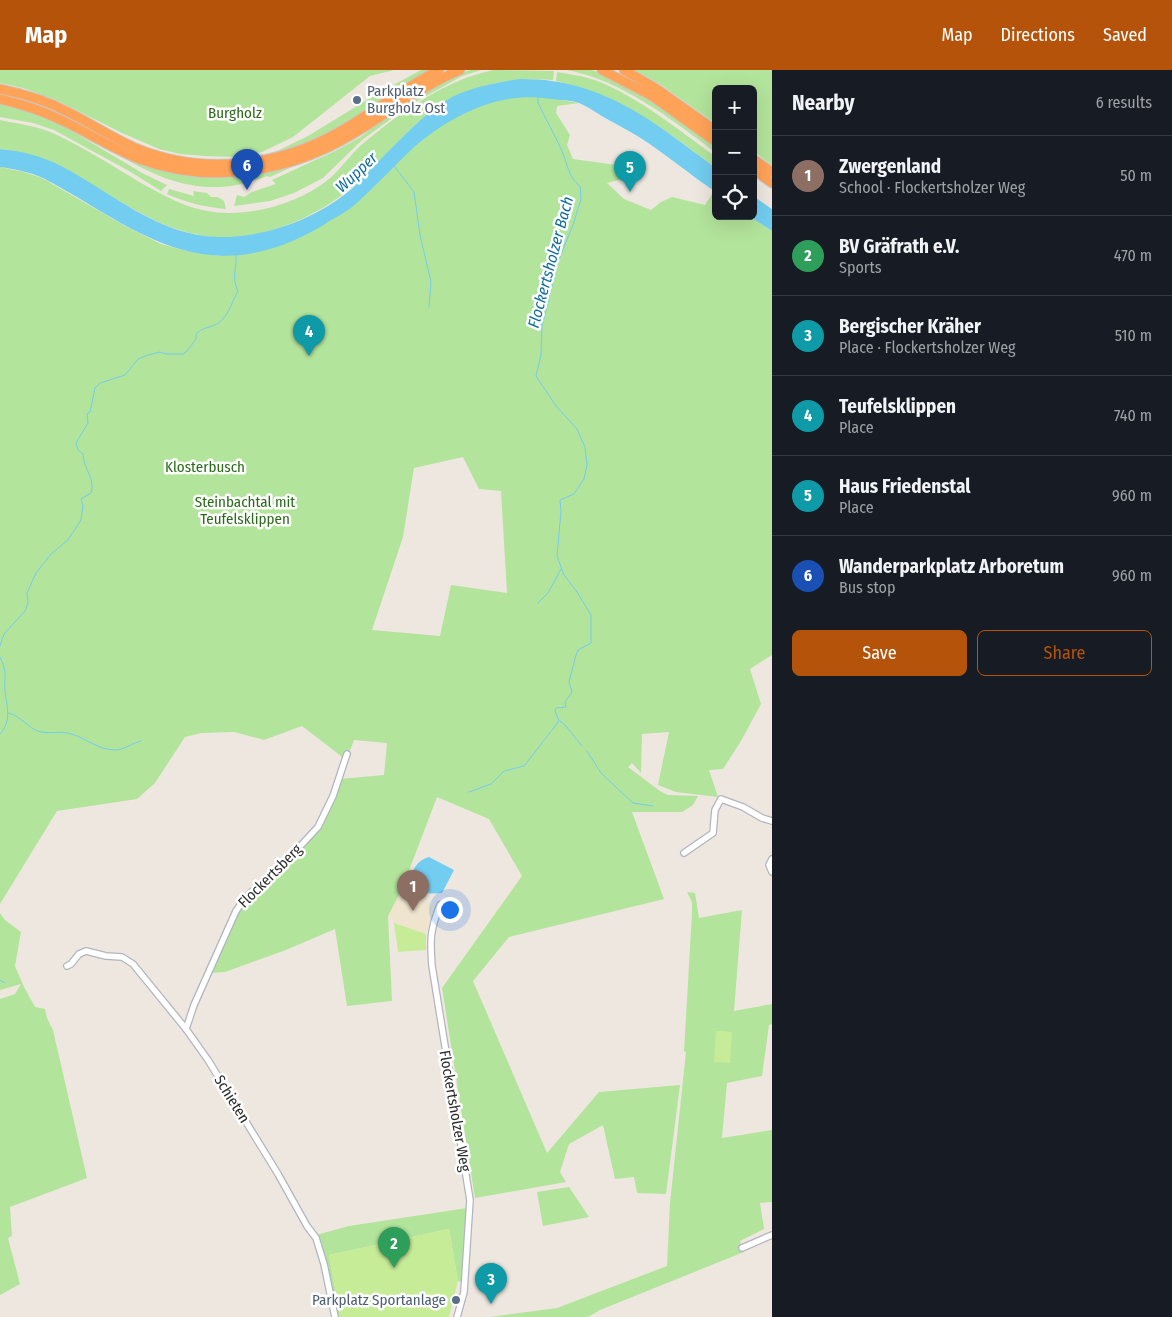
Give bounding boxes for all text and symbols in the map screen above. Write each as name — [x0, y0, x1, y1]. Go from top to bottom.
text: Map — [25, 21, 67, 49]
text: Map — [941, 24, 973, 46]
text: Directions — [1001, 24, 1075, 46]
text: Saved — [1103, 24, 1147, 46]
place label: Parkplatz Burgholz Ost — [367, 82, 445, 117]
map controls — [712, 85, 757, 220]
button: + — [712, 85, 757, 130]
text: Nearby — [792, 90, 854, 116]
text: 6 results — [1096, 93, 1152, 112]
marker: Parkplatz Burgholz Ost — [351, 94, 363, 106]
park label: Burgholz — [208, 104, 262, 122]
button: − — [712, 130, 757, 175]
water label: Wupper — [332, 148, 381, 196]
pin: 6 — [231, 149, 263, 190]
pin: 5 — [614, 151, 646, 192]
text: Zwergenland — [839, 155, 941, 178]
text: 1 — [805, 166, 811, 185]
text: 50 m — [1120, 166, 1152, 185]
button: locate — [712, 175, 757, 220]
text: School · Flockertsholzer Weg — [839, 178, 1025, 197]
water label: Flockertsholzer Bach — [524, 194, 577, 330]
text: BV Gräfrath e.V. — [839, 235, 959, 258]
text: 2 — [804, 246, 812, 265]
text: 470 m — [1114, 246, 1152, 265]
text: Sports — [839, 258, 882, 277]
pin: 4 — [293, 315, 325, 356]
text: Bergischer Kräher — [839, 315, 981, 338]
text: 3 — [804, 326, 812, 345]
text: 510 m — [1115, 326, 1152, 345]
text: Place · Flockertsholzer Weg — [839, 338, 1016, 357]
text: Teufelsklippen — [839, 395, 956, 418]
text: 4 — [804, 406, 812, 425]
text: 740 m — [1114, 406, 1152, 425]
text: Place — [839, 418, 874, 437]
park label: Klosterbusch — [165, 458, 245, 476]
text: Haus Friedenstal — [839, 475, 970, 498]
text: 5 — [804, 486, 812, 505]
text: 960 m — [1112, 486, 1152, 505]
park label: Steinbachtal mit Teufelsklippen — [195, 493, 295, 528]
text: Place — [839, 498, 874, 517]
text: Wanderparkplatz Arboretum — [839, 555, 1064, 578]
text: 6 — [804, 566, 812, 585]
text: 960 m — [1112, 566, 1152, 585]
text: Bus stop — [839, 578, 895, 597]
button: Save — [792, 630, 967, 676]
button: Share — [977, 630, 1152, 676]
street label: Flockertsberg — [234, 840, 306, 912]
pin: 1 — [397, 870, 429, 911]
your location — [437, 897, 463, 923]
street label: Flockertsholzer Weg — [435, 1049, 475, 1173]
street label: Schieten — [210, 1072, 254, 1126]
pin: 2 — [378, 1227, 410, 1268]
pin: 3 — [475, 1263, 507, 1304]
place label: Parkplatz Sportanlage — [312, 1291, 446, 1309]
marker: Parkplatz Sportanlage — [450, 1294, 462, 1306]

